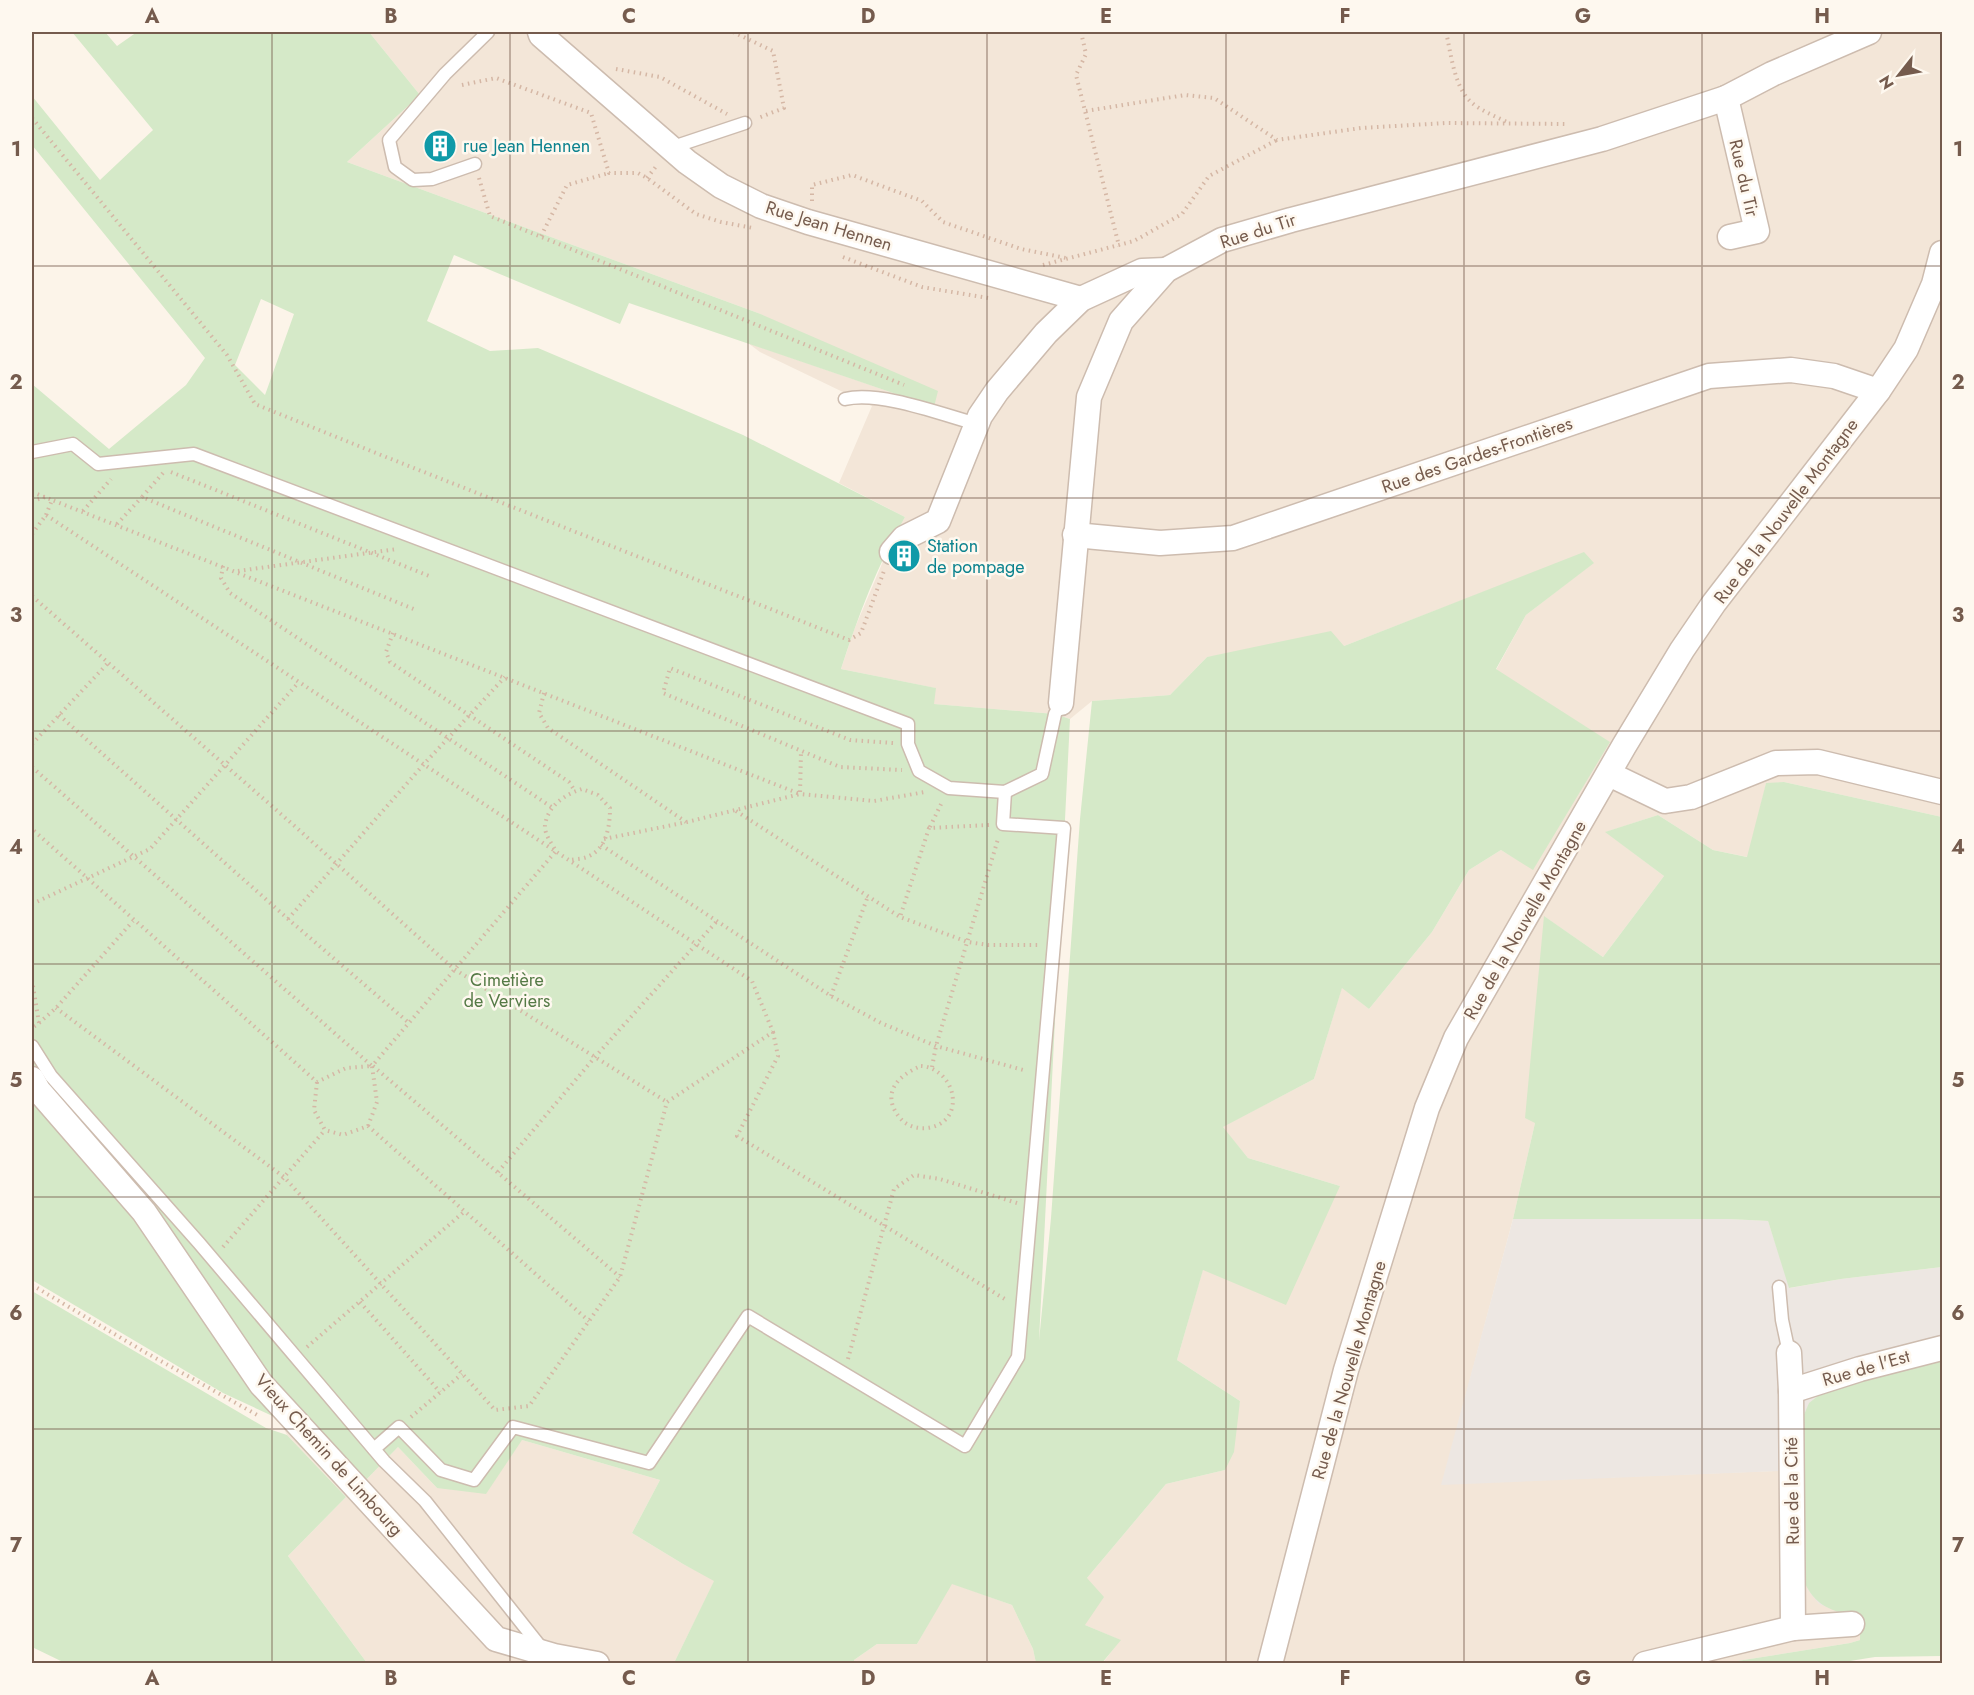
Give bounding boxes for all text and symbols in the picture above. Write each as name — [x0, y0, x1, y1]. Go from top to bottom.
text: A — [144, 2, 160, 31]
text: B — [384, 2, 398, 31]
text: C — [622, 2, 636, 31]
text: D — [861, 2, 875, 31]
text: E — [1100, 2, 1112, 31]
text: F — [1339, 2, 1351, 31]
text: G — [1575, 2, 1591, 31]
text: H — [1814, 2, 1830, 31]
north arrow — [1869, 45, 1929, 105]
text: N — [1873, 71, 1900, 94]
building icon: rue Jean Hennen — [422, 128, 458, 164]
place label: rue Jean Hennen — [463, 133, 590, 159]
text: 1 — [11, 135, 21, 164]
text: 1 — [1953, 135, 1963, 164]
street label: Rue du Tir — [1722, 137, 1766, 220]
street label: Rue Jean Hennen — [763, 194, 895, 258]
street label: Rue du Tir — [1217, 206, 1300, 255]
text: 2 — [9, 368, 23, 397]
text: 2 — [1951, 368, 1965, 397]
street label: Rue des Gardes-Frontières — [1378, 410, 1576, 500]
street label: Rue de la Nouvelle Montagne — [1708, 413, 1864, 609]
place label: Station de pompage — [927, 533, 1025, 580]
building icon: Station de pompage — [886, 538, 922, 574]
text: 3 — [10, 601, 22, 630]
text: 3 — [1952, 601, 1964, 630]
street label: Rue de la Nouvelle Montagne — [1457, 816, 1593, 1024]
text: 4 — [9, 833, 23, 862]
text: 4 — [1951, 833, 1965, 862]
park label: Cimetière de Verviers — [464, 967, 550, 1014]
text: 5 — [10, 1066, 23, 1095]
text: 5 — [1952, 1066, 1965, 1095]
street label: Rue de la Nouvelle Montagne — [1305, 1258, 1393, 1482]
text: 6 — [9, 1299, 23, 1328]
text: 6 — [1951, 1299, 1965, 1328]
street label: Rue de l'Est — [1819, 1343, 1913, 1393]
street label: Vieux Chemin de Limbourg — [249, 1368, 409, 1542]
street label: Rue de la Cité — [1778, 1437, 1806, 1545]
text: 7 — [10, 1531, 23, 1560]
text: 7 — [1952, 1531, 1965, 1560]
text: A — [144, 1664, 160, 1693]
text: B — [384, 1664, 398, 1693]
text: C — [622, 1664, 636, 1693]
text: D — [861, 1664, 875, 1693]
text: E — [1100, 1664, 1112, 1693]
text: F — [1339, 1664, 1351, 1693]
text: G — [1575, 1664, 1591, 1693]
text: H — [1814, 1664, 1830, 1693]

